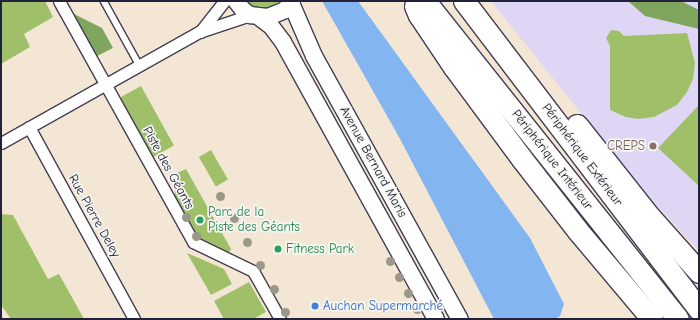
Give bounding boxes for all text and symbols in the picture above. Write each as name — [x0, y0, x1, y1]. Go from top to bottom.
street label: Périphérique Extérieur — [538, 101, 626, 209]
street label: Avenue Bernard Maris — [336, 104, 410, 220]
street label: Périphérique Intérieur — [508, 107, 596, 213]
street label: Piste des Géants — [139, 124, 197, 212]
place label: CREPS — [607, 138, 645, 154]
marker: CREPS — [648, 141, 658, 151]
street label: Rue Pierre Deley — [65, 172, 123, 260]
place label: Parc de la Piste des Géants — [208, 205, 300, 236]
marker: Parc de la Piste des Géants — [195, 215, 205, 225]
place label: Fitness Park — [286, 241, 354, 257]
marker: Fitness Park — [273, 244, 283, 254]
place label: Auchan Supermarché — [323, 298, 443, 314]
marker: Auchan Supermarché — [310, 301, 320, 311]

